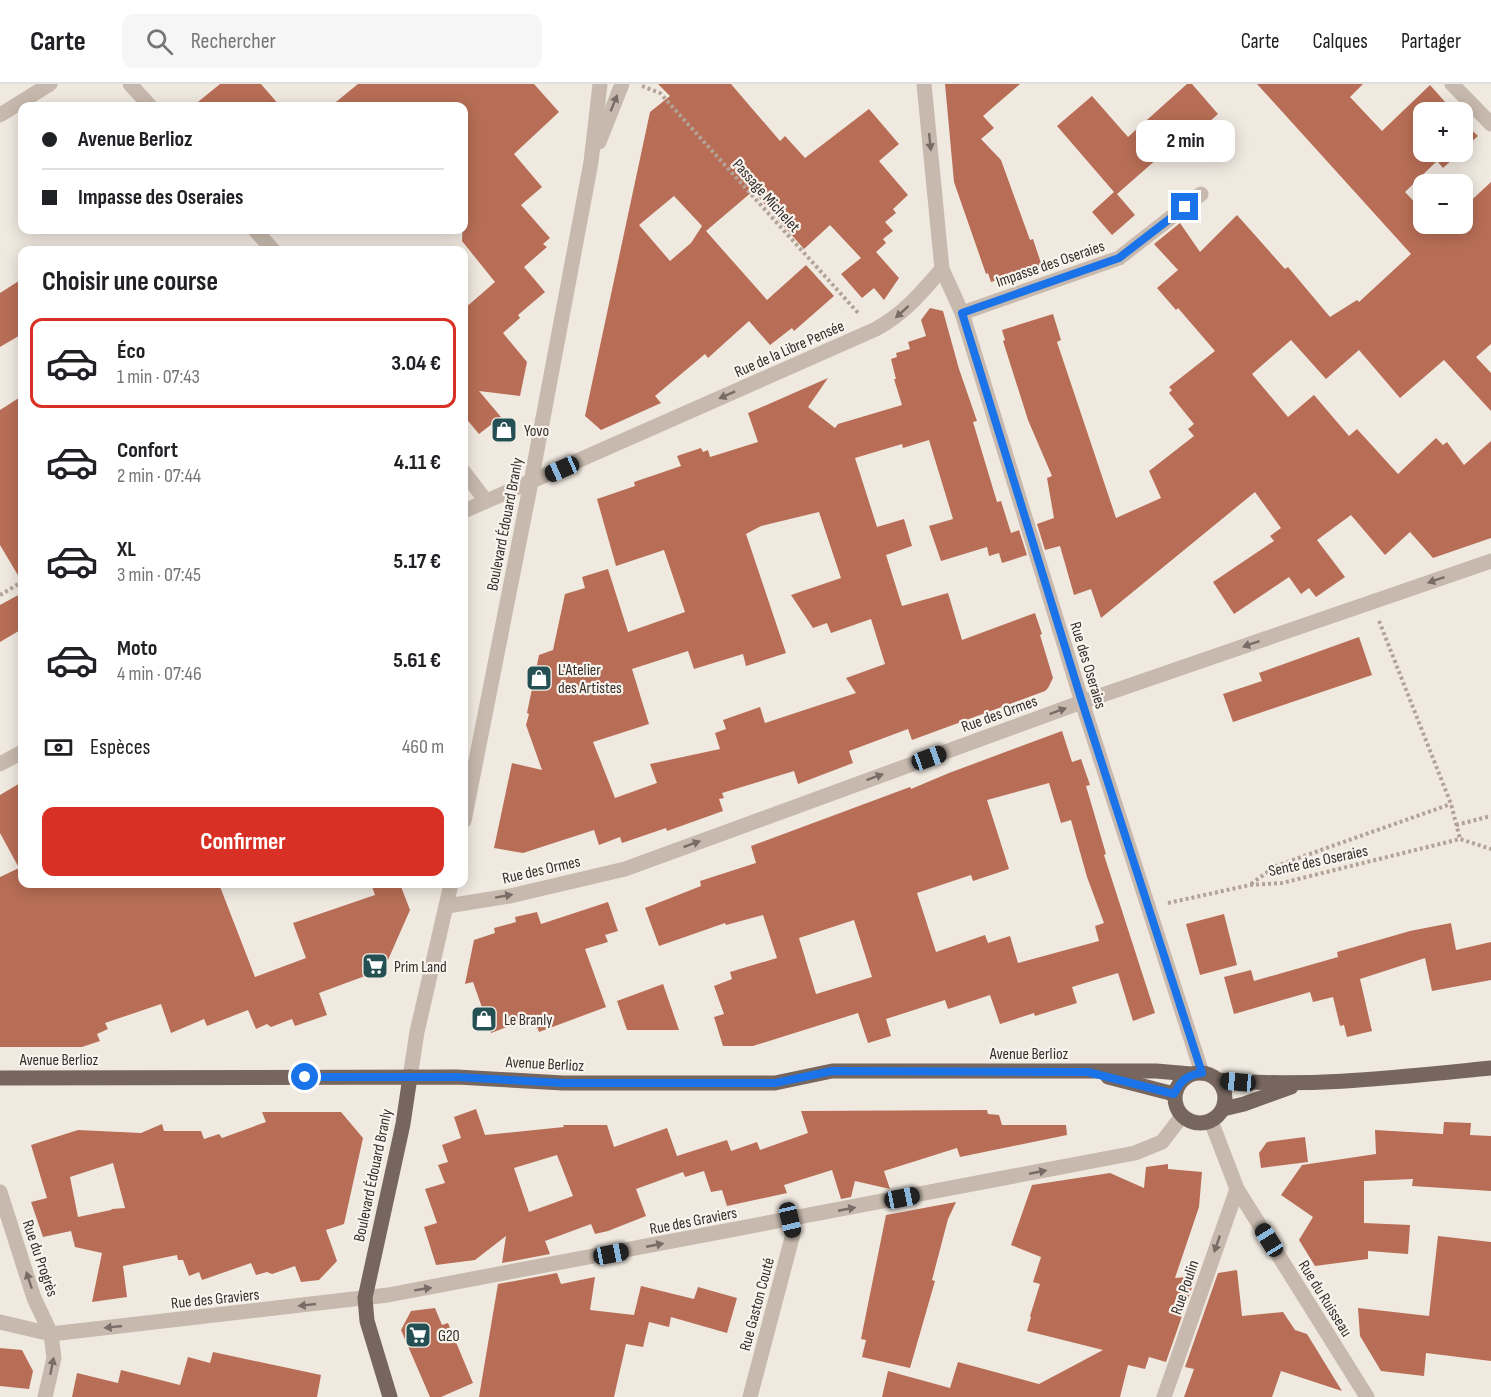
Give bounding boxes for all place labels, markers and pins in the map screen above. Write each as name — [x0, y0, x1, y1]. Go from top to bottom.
shop icon: Yovo — [489, 415, 519, 445]
place label: Yovo — [524, 422, 549, 441]
place label: L'Atelier des Artistes — [558, 661, 622, 698]
shop icon: L'Atelier des Artistes — [524, 663, 554, 693]
supermarket icon: Prim Land — [360, 951, 390, 981]
place label: Prim Land — [394, 958, 447, 977]
shop icon: Le Branly — [469, 1004, 499, 1034]
place label: Le Branly — [504, 1011, 552, 1030]
supermarket icon: G20 — [403, 1320, 433, 1350]
place label: G20 — [438, 1327, 460, 1346]

